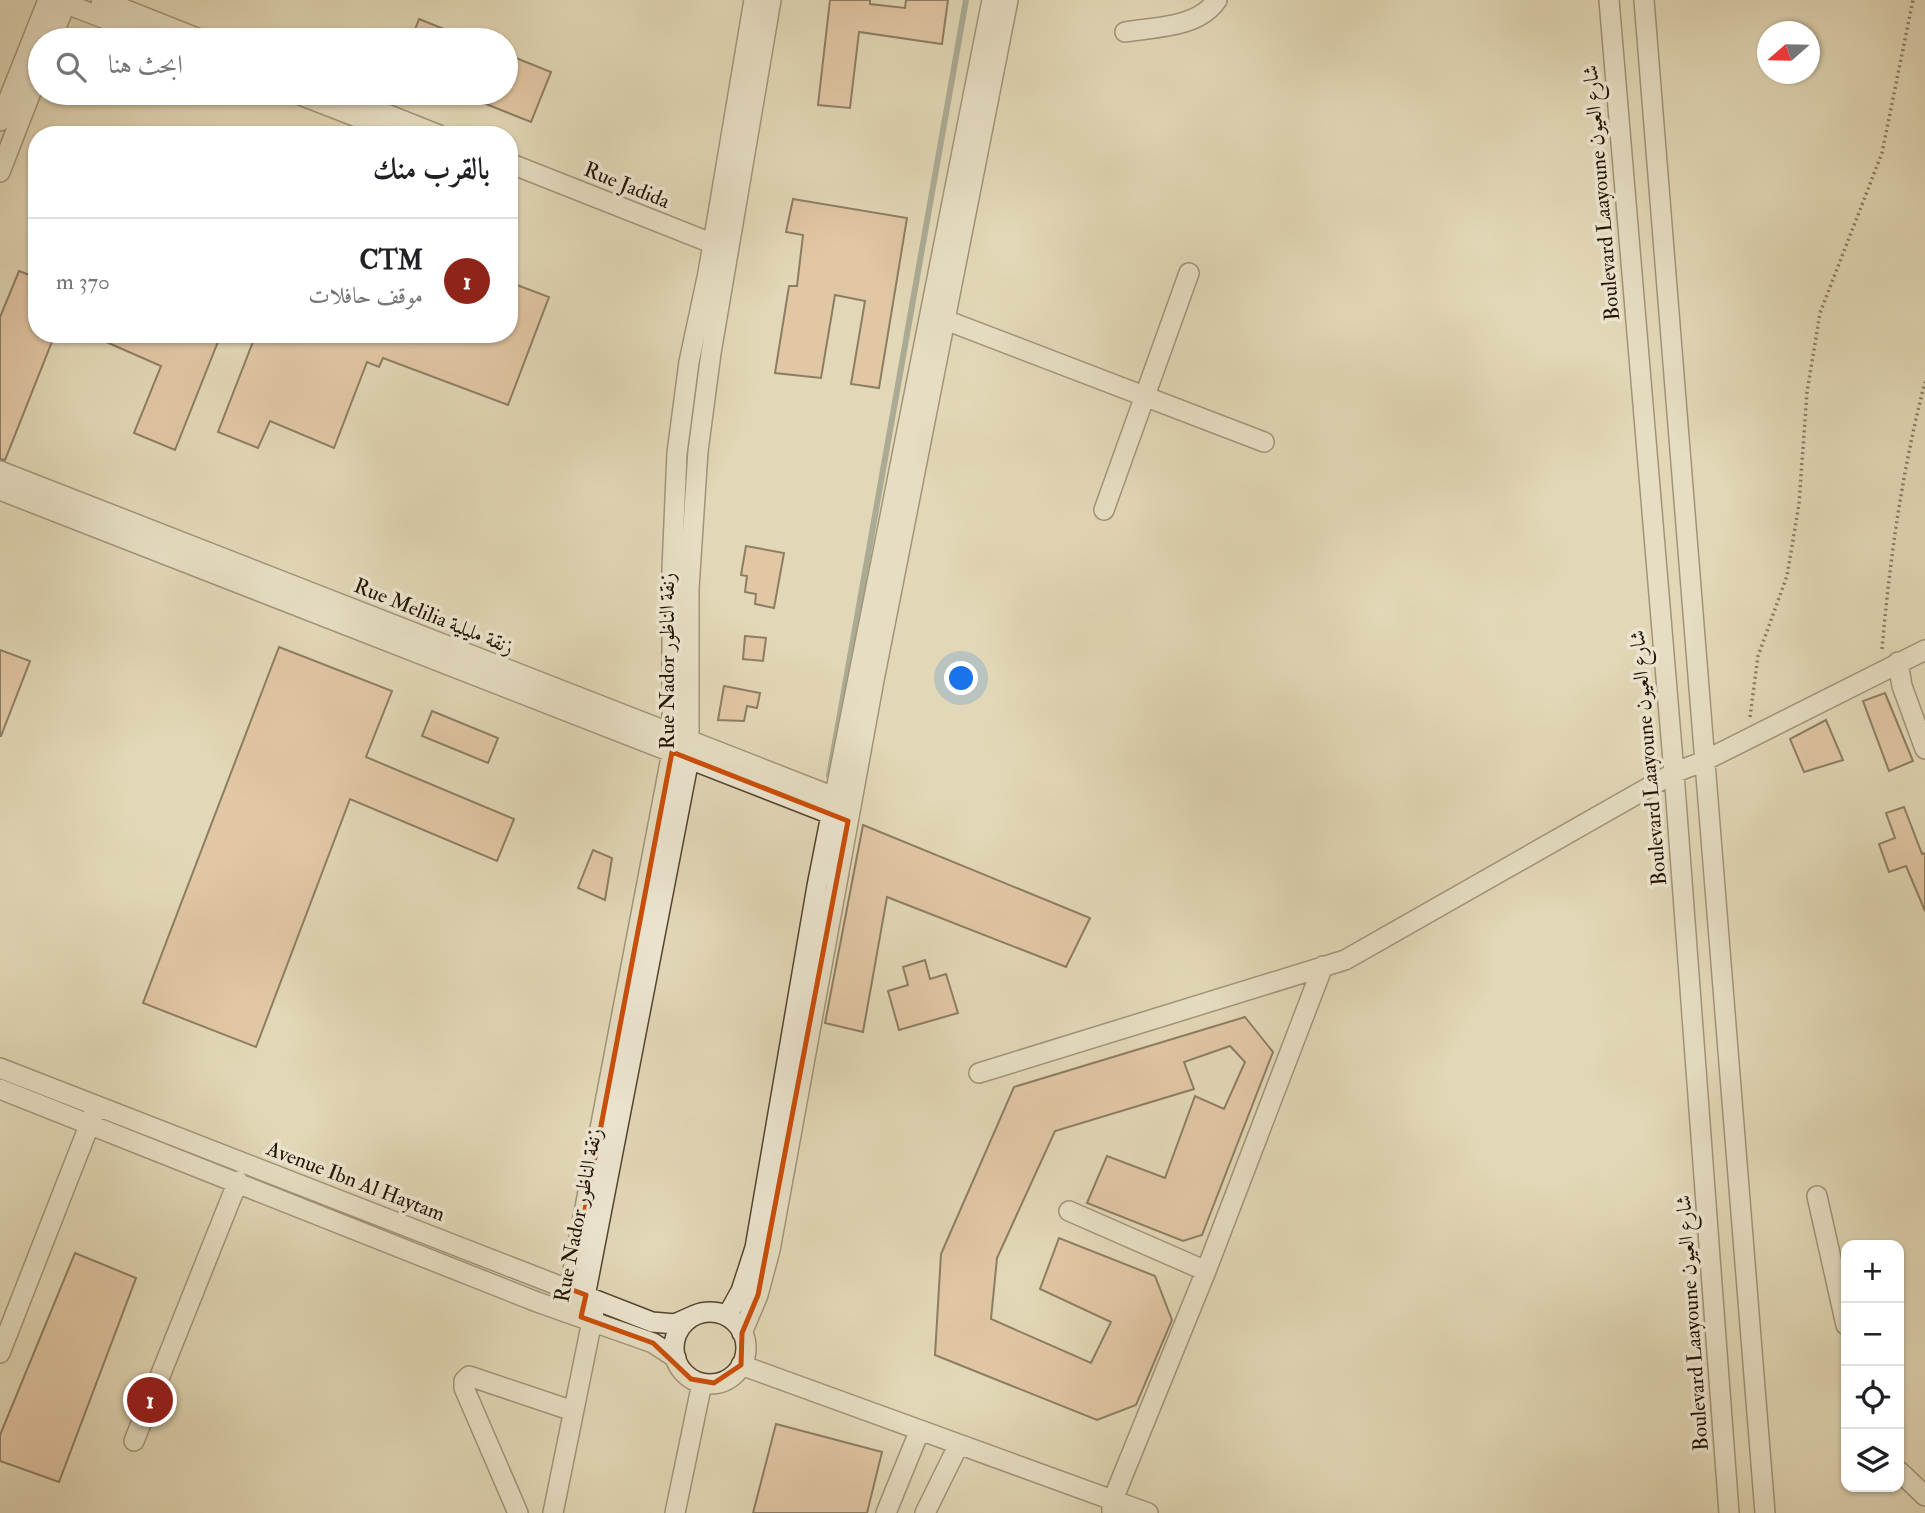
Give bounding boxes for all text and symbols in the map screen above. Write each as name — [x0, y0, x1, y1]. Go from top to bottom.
north arrow — [1757, 21, 1820, 84]
search box — [28, 28, 518, 105]
icon: search — [52, 48, 90, 86]
text: ابحث هنا — [108, 49, 183, 81]
street label: Boulevard Laayoune شارع العيون — [1577, 64, 1630, 322]
text: بالقرب منك — [373, 151, 490, 188]
street label: Rue Jadida — [580, 156, 674, 215]
text: CTM — [359, 245, 423, 277]
text: 370 m — [56, 267, 110, 296]
text: 1 — [463, 267, 471, 296]
text: موقف حافلات — [308, 281, 423, 310]
street label: Rue Melilia زنقة مليلية — [350, 572, 518, 661]
street label: Rue Nador زنقة الناظور — [654, 573, 681, 749]
street label: Boulevard Laayoune شارع العيون — [1624, 629, 1677, 887]
your location — [944, 661, 978, 695]
street label: Rue Nador زنقة الناظور — [548, 1126, 609, 1304]
street label: Avenue Ibn Al Haytam — [262, 1135, 449, 1228]
street label: Boulevard Laayoune شارع العيون — [1670, 1194, 1719, 1452]
map controls — [1841, 1240, 1904, 1492]
button: + — [1841, 1240, 1904, 1303]
button: − — [1841, 1303, 1904, 1366]
button: locate — [1841, 1366, 1904, 1429]
pin: 1 — [127, 1374, 173, 1426]
button: layers — [1841, 1429, 1904, 1492]

